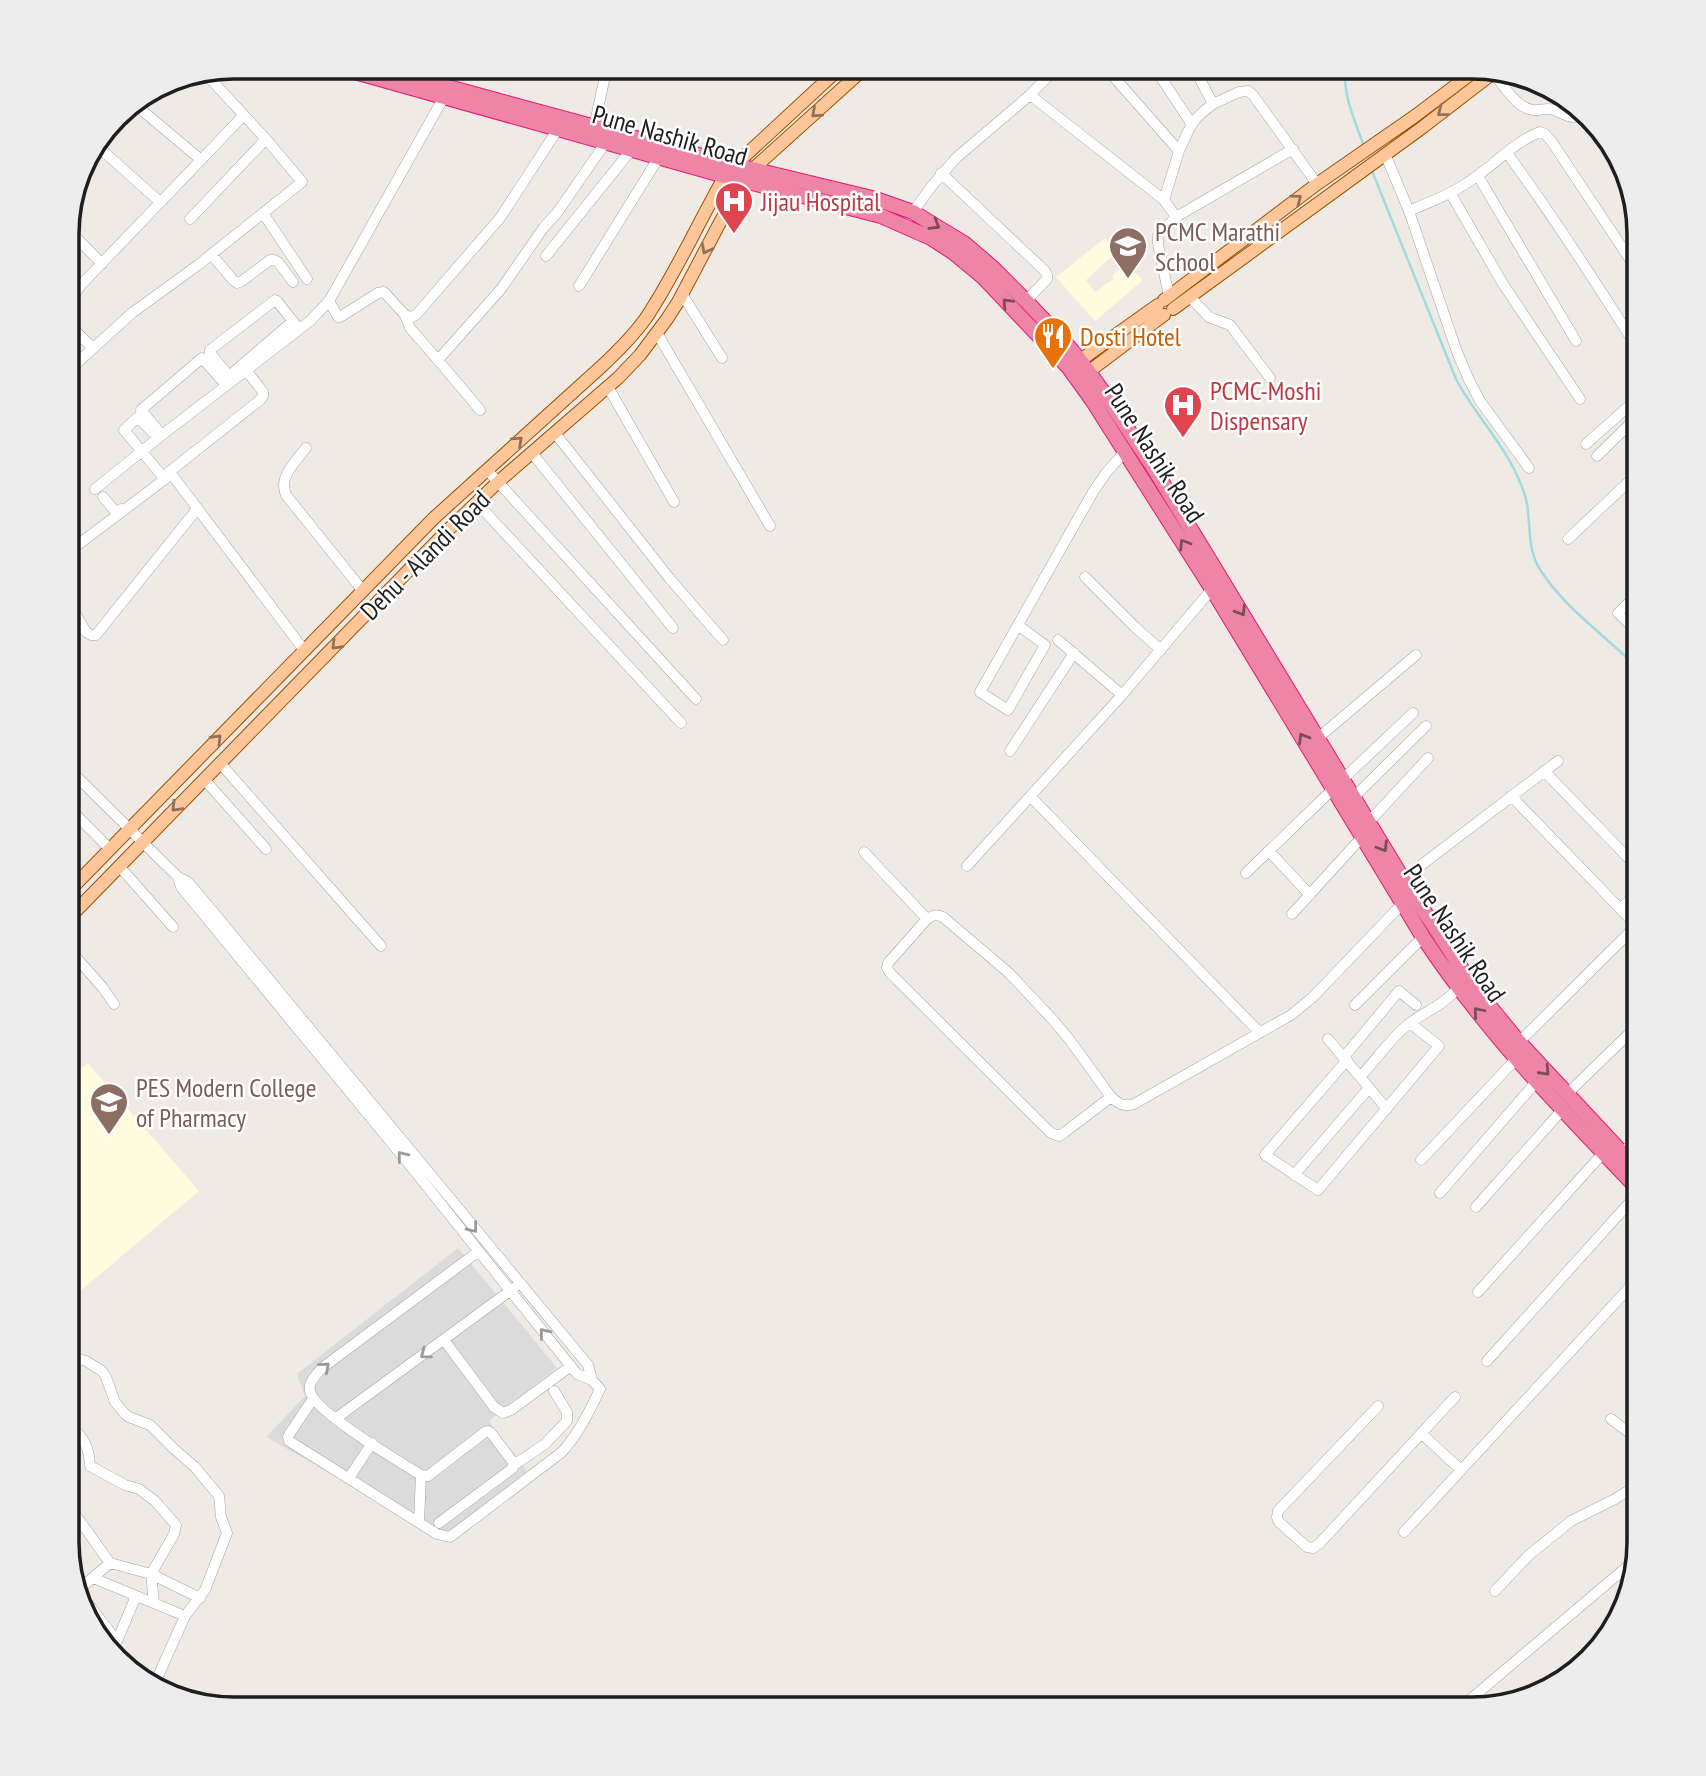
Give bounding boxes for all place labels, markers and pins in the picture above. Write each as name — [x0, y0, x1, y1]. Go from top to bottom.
hospital icon: Jijau Hospital — [713, 180, 755, 235]
place label: Jijau Hospital — [760, 185, 880, 218]
place label: PCMC Marathi School — [1155, 215, 1280, 278]
school or university icon: PCMC Marathi School — [1107, 225, 1149, 280]
restaurant icon: Dosti Hotel — [1032, 315, 1074, 370]
place label: Dosti Hotel — [1080, 320, 1181, 353]
place label: PCMC-Moshi Dispensary — [1210, 374, 1321, 437]
hospital icon: PCMC-Moshi Dispensary — [1162, 384, 1204, 439]
place label: PES Modern College of Pharmacy — [136, 1071, 316, 1134]
school or university icon: PES Modern College of Pharmacy — [88, 1081, 130, 1136]

